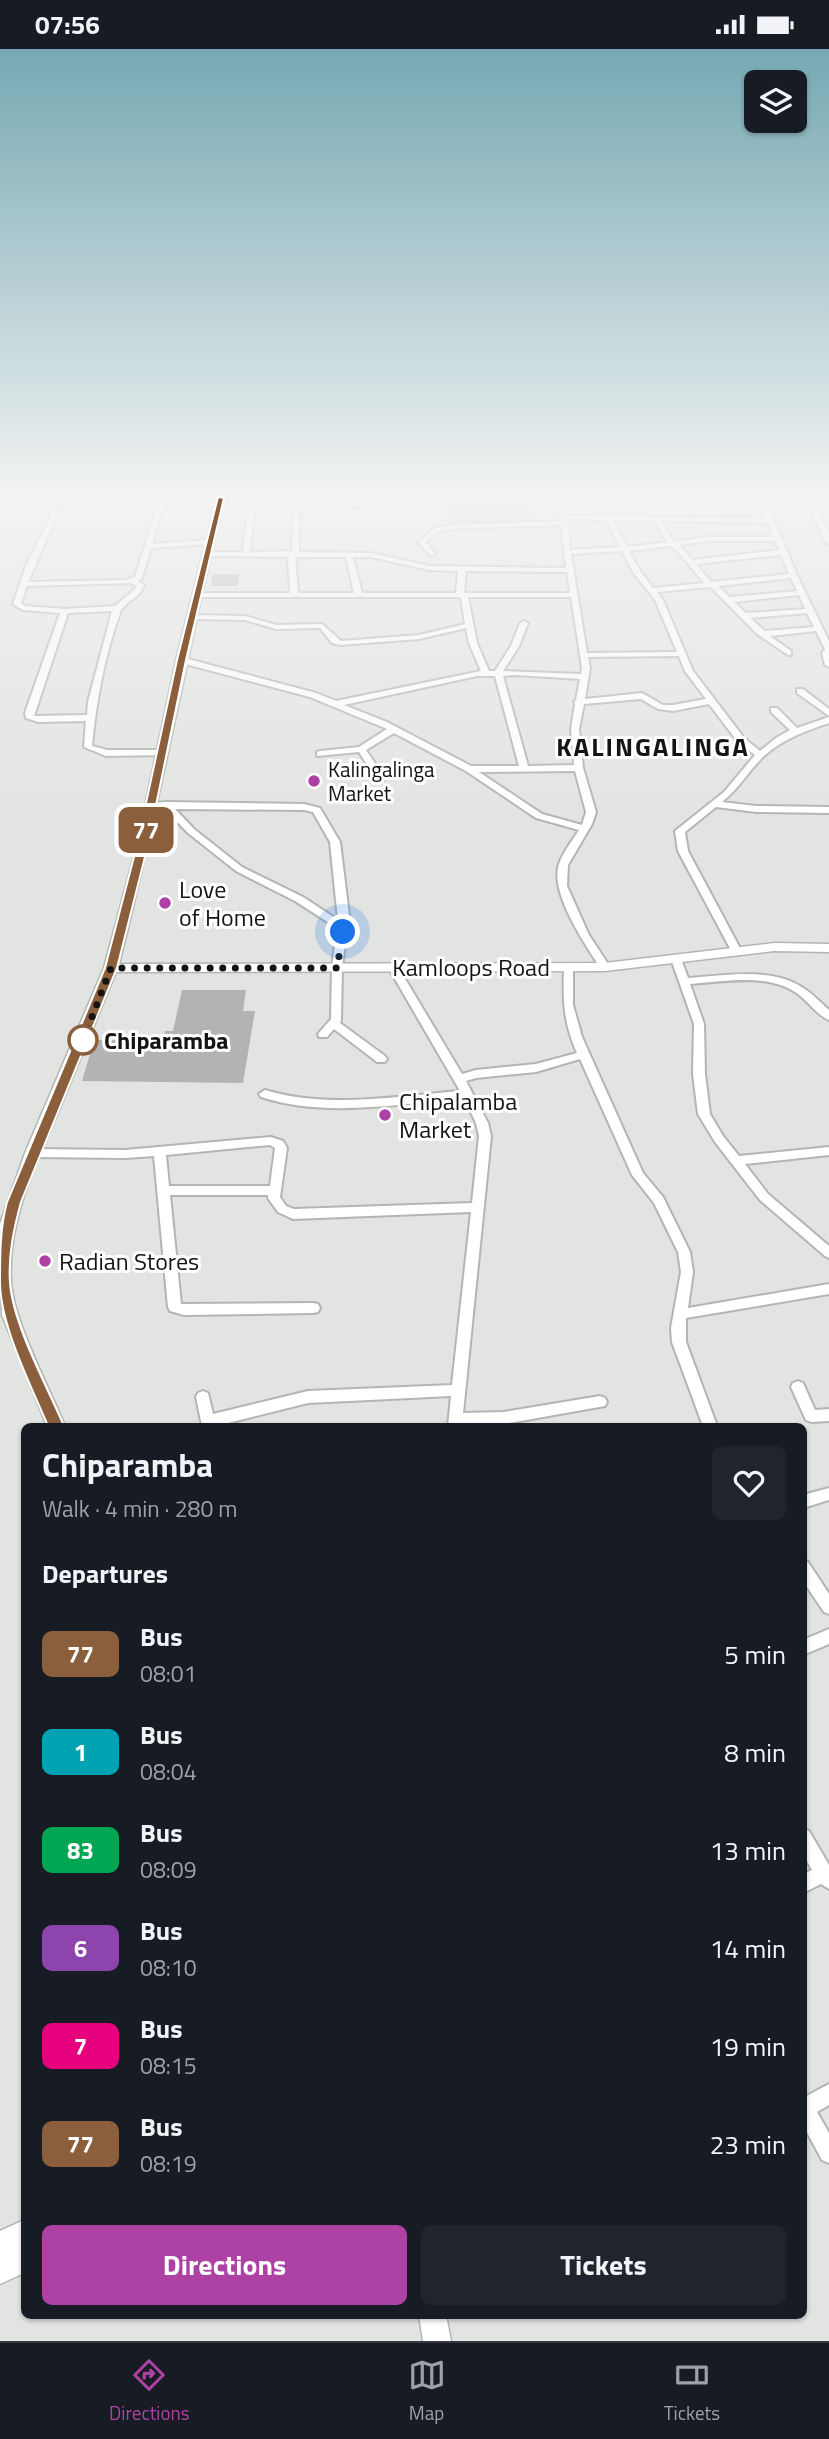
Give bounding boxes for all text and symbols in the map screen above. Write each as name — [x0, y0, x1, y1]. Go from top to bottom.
text: 07:56 — [35, 5, 100, 44]
map controls — [744, 70, 807, 133]
button: layers — [744, 70, 807, 133]
district label: KALINGALINGA — [556, 727, 750, 766]
place label: Kalingalinga Market — [328, 753, 435, 809]
marker: Kalingalinga Market — [306, 773, 322, 789]
line badge: 77 — [114, 807, 178, 853]
text: 77 — [133, 812, 159, 848]
place label: Love of Home — [179, 871, 266, 935]
marker: Love of Home — [157, 895, 173, 911]
your location — [325, 914, 360, 949]
street label: Kamloops Road — [392, 949, 550, 985]
place label: Chiparamba — [104, 1022, 228, 1058]
marker: Chiparamba — [68, 1025, 98, 1055]
place label: Chipalamba Market — [399, 1083, 517, 1147]
marker: Chipalamba Market — [377, 1107, 393, 1123]
place label: Radian Stores — [59, 1243, 199, 1279]
marker: Radian Stores — [37, 1253, 53, 1269]
text: Chiparamba — [42, 1440, 213, 1490]
button: heart — [712, 1446, 786, 1520]
text: Walk · 4 min · 280 m — [42, 1491, 238, 1526]
text: Departures — [42, 1554, 168, 1593]
text: Bus — [140, 1617, 182, 1656]
text: 5 min — [724, 1635, 786, 1674]
text: 77 — [67, 1636, 94, 1672]
text: 08:01 — [140, 1656, 197, 1691]
text: Bus — [140, 1715, 182, 1754]
text: 8 min — [724, 1733, 786, 1772]
text: 1 — [74, 1734, 87, 1770]
text: 08:04 — [140, 1754, 197, 1789]
text: Bus — [140, 1813, 182, 1852]
text: 13 min — [710, 1831, 786, 1870]
text: 83 — [67, 1832, 94, 1868]
text: 08:09 — [140, 1852, 197, 1887]
text: Bus — [140, 1911, 182, 1950]
text: 14 min — [710, 1929, 786, 1968]
text: 6 — [74, 1930, 87, 1966]
text: 08:10 — [140, 1950, 197, 1985]
text: Bus — [140, 2009, 182, 2048]
text: 19 min — [710, 2027, 786, 2066]
text: 7 — [74, 2028, 87, 2064]
text: 08:15 — [140, 2048, 197, 2083]
text: Bus — [140, 2107, 182, 2146]
text: 23 min — [710, 2125, 786, 2164]
text: 77 — [67, 2126, 94, 2162]
text: 08:19 — [140, 2146, 197, 2181]
button: Directions — [42, 2225, 407, 2305]
button: Tickets — [421, 2225, 786, 2305]
tab: Directions — [109, 2356, 190, 2427]
tab: Map — [408, 2356, 446, 2427]
tab: Tickets — [664, 2356, 720, 2427]

